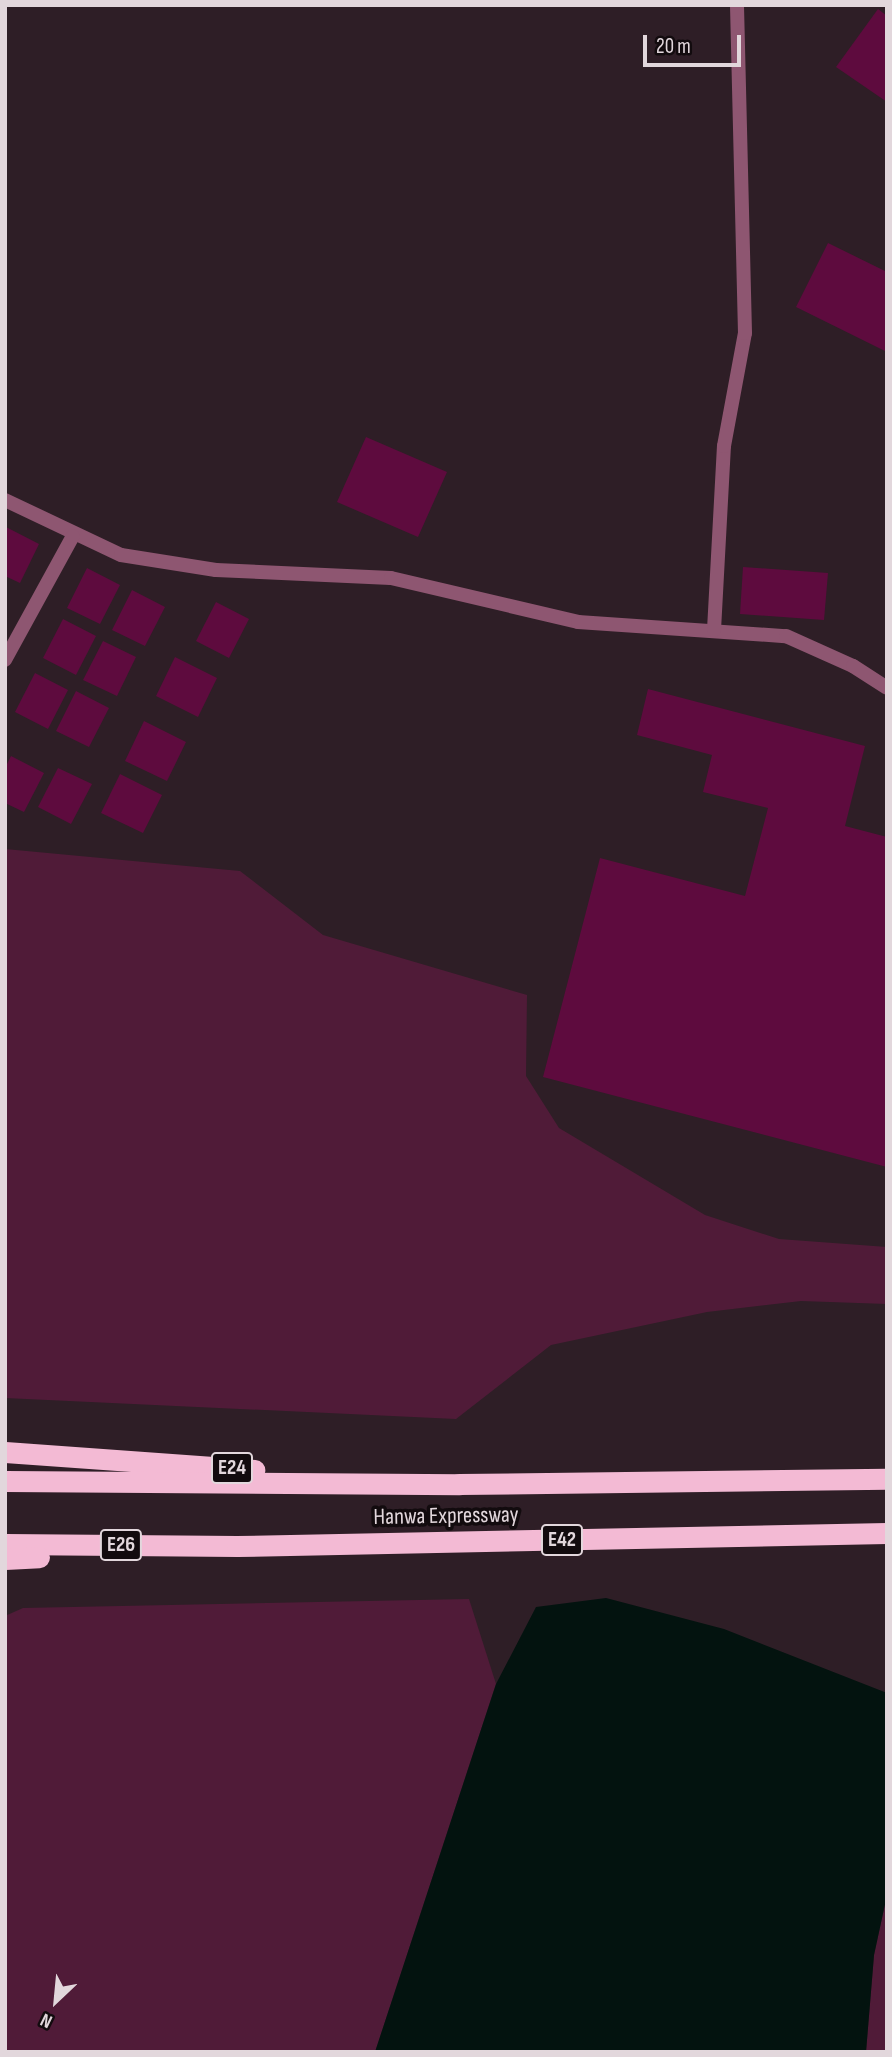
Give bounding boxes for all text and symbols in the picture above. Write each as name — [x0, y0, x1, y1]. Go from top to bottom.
scale bar — [647, 21, 745, 65]
text: 20 m — [656, 34, 691, 59]
road number: E24 — [209, 1450, 255, 1486]
street label: Hanwa Expressway — [373, 1501, 519, 1531]
road number: E42 — [539, 1522, 585, 1558]
road number: E26 — [98, 1528, 144, 1562]
north arrow — [21, 1966, 91, 2036]
text: N — [37, 2008, 56, 2033]

